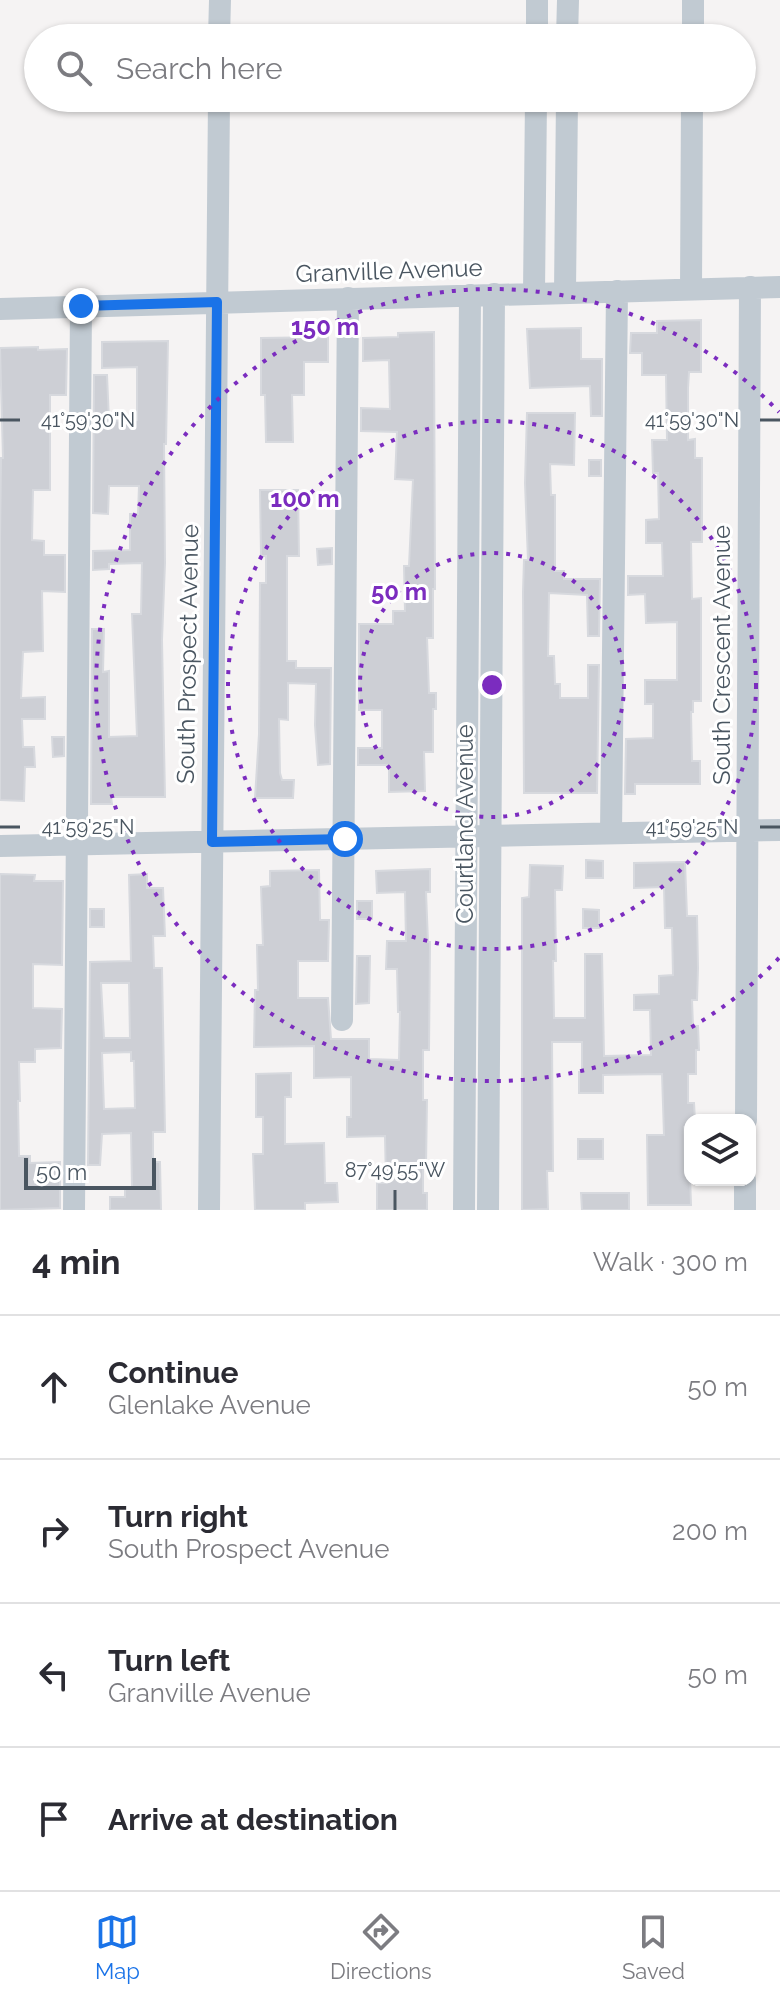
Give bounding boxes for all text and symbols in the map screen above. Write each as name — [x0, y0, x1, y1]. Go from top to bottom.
search box — [24, 24, 756, 112]
icon: search — [52, 46, 96, 90]
text: Search here — [116, 51, 283, 86]
street label: Granville Avenue — [295, 253, 483, 288]
route end — [63, 288, 99, 324]
text: 150 m — [291, 312, 359, 341]
text: 41°59'30"N — [41, 408, 135, 432]
text: 41°59'30"N — [645, 408, 739, 432]
text: 100 m — [270, 484, 340, 513]
street label: South Prospect Avenue — [171, 524, 204, 784]
street label: South Crescent Avenue — [707, 525, 736, 785]
text: 50 m — [371, 577, 427, 606]
centre of rings — [478, 671, 506, 699]
street label: Courtland Avenue — [450, 724, 479, 924]
text: 41°59'25"N — [42, 815, 134, 839]
text: 41°59'25"N — [646, 815, 738, 839]
route start — [327, 821, 363, 857]
map controls — [684, 1114, 756, 1186]
button: layers — [684, 1114, 756, 1186]
scale bar — [24, 1154, 156, 1190]
text: 87°49'55"W — [345, 1158, 445, 1182]
text: 50 m — [36, 1159, 87, 1185]
text: 4 min — [32, 1242, 120, 1282]
text: Walk · 300 m — [593, 1247, 748, 1277]
text: Continue — [108, 1355, 239, 1390]
icon: ahead — [32, 1365, 76, 1409]
text: 50 m — [687, 1372, 748, 1402]
text: Glenlake Avenue — [108, 1390, 311, 1420]
text: Turn right — [108, 1499, 248, 1534]
icon: right — [32, 1509, 76, 1553]
text: 200 m — [672, 1516, 748, 1546]
text: South Prospect Avenue — [108, 1534, 389, 1564]
text: Turn left — [108, 1643, 230, 1678]
icon: left — [32, 1653, 76, 1697]
text: 50 m — [687, 1660, 748, 1690]
text: Granville Avenue — [108, 1678, 311, 1708]
icon: arrive — [32, 1797, 76, 1841]
text: Arrive at destination — [108, 1802, 398, 1837]
tab: Map — [95, 1910, 140, 1984]
tab: Directions — [330, 1910, 432, 1984]
tab: Saved — [622, 1910, 685, 1984]

